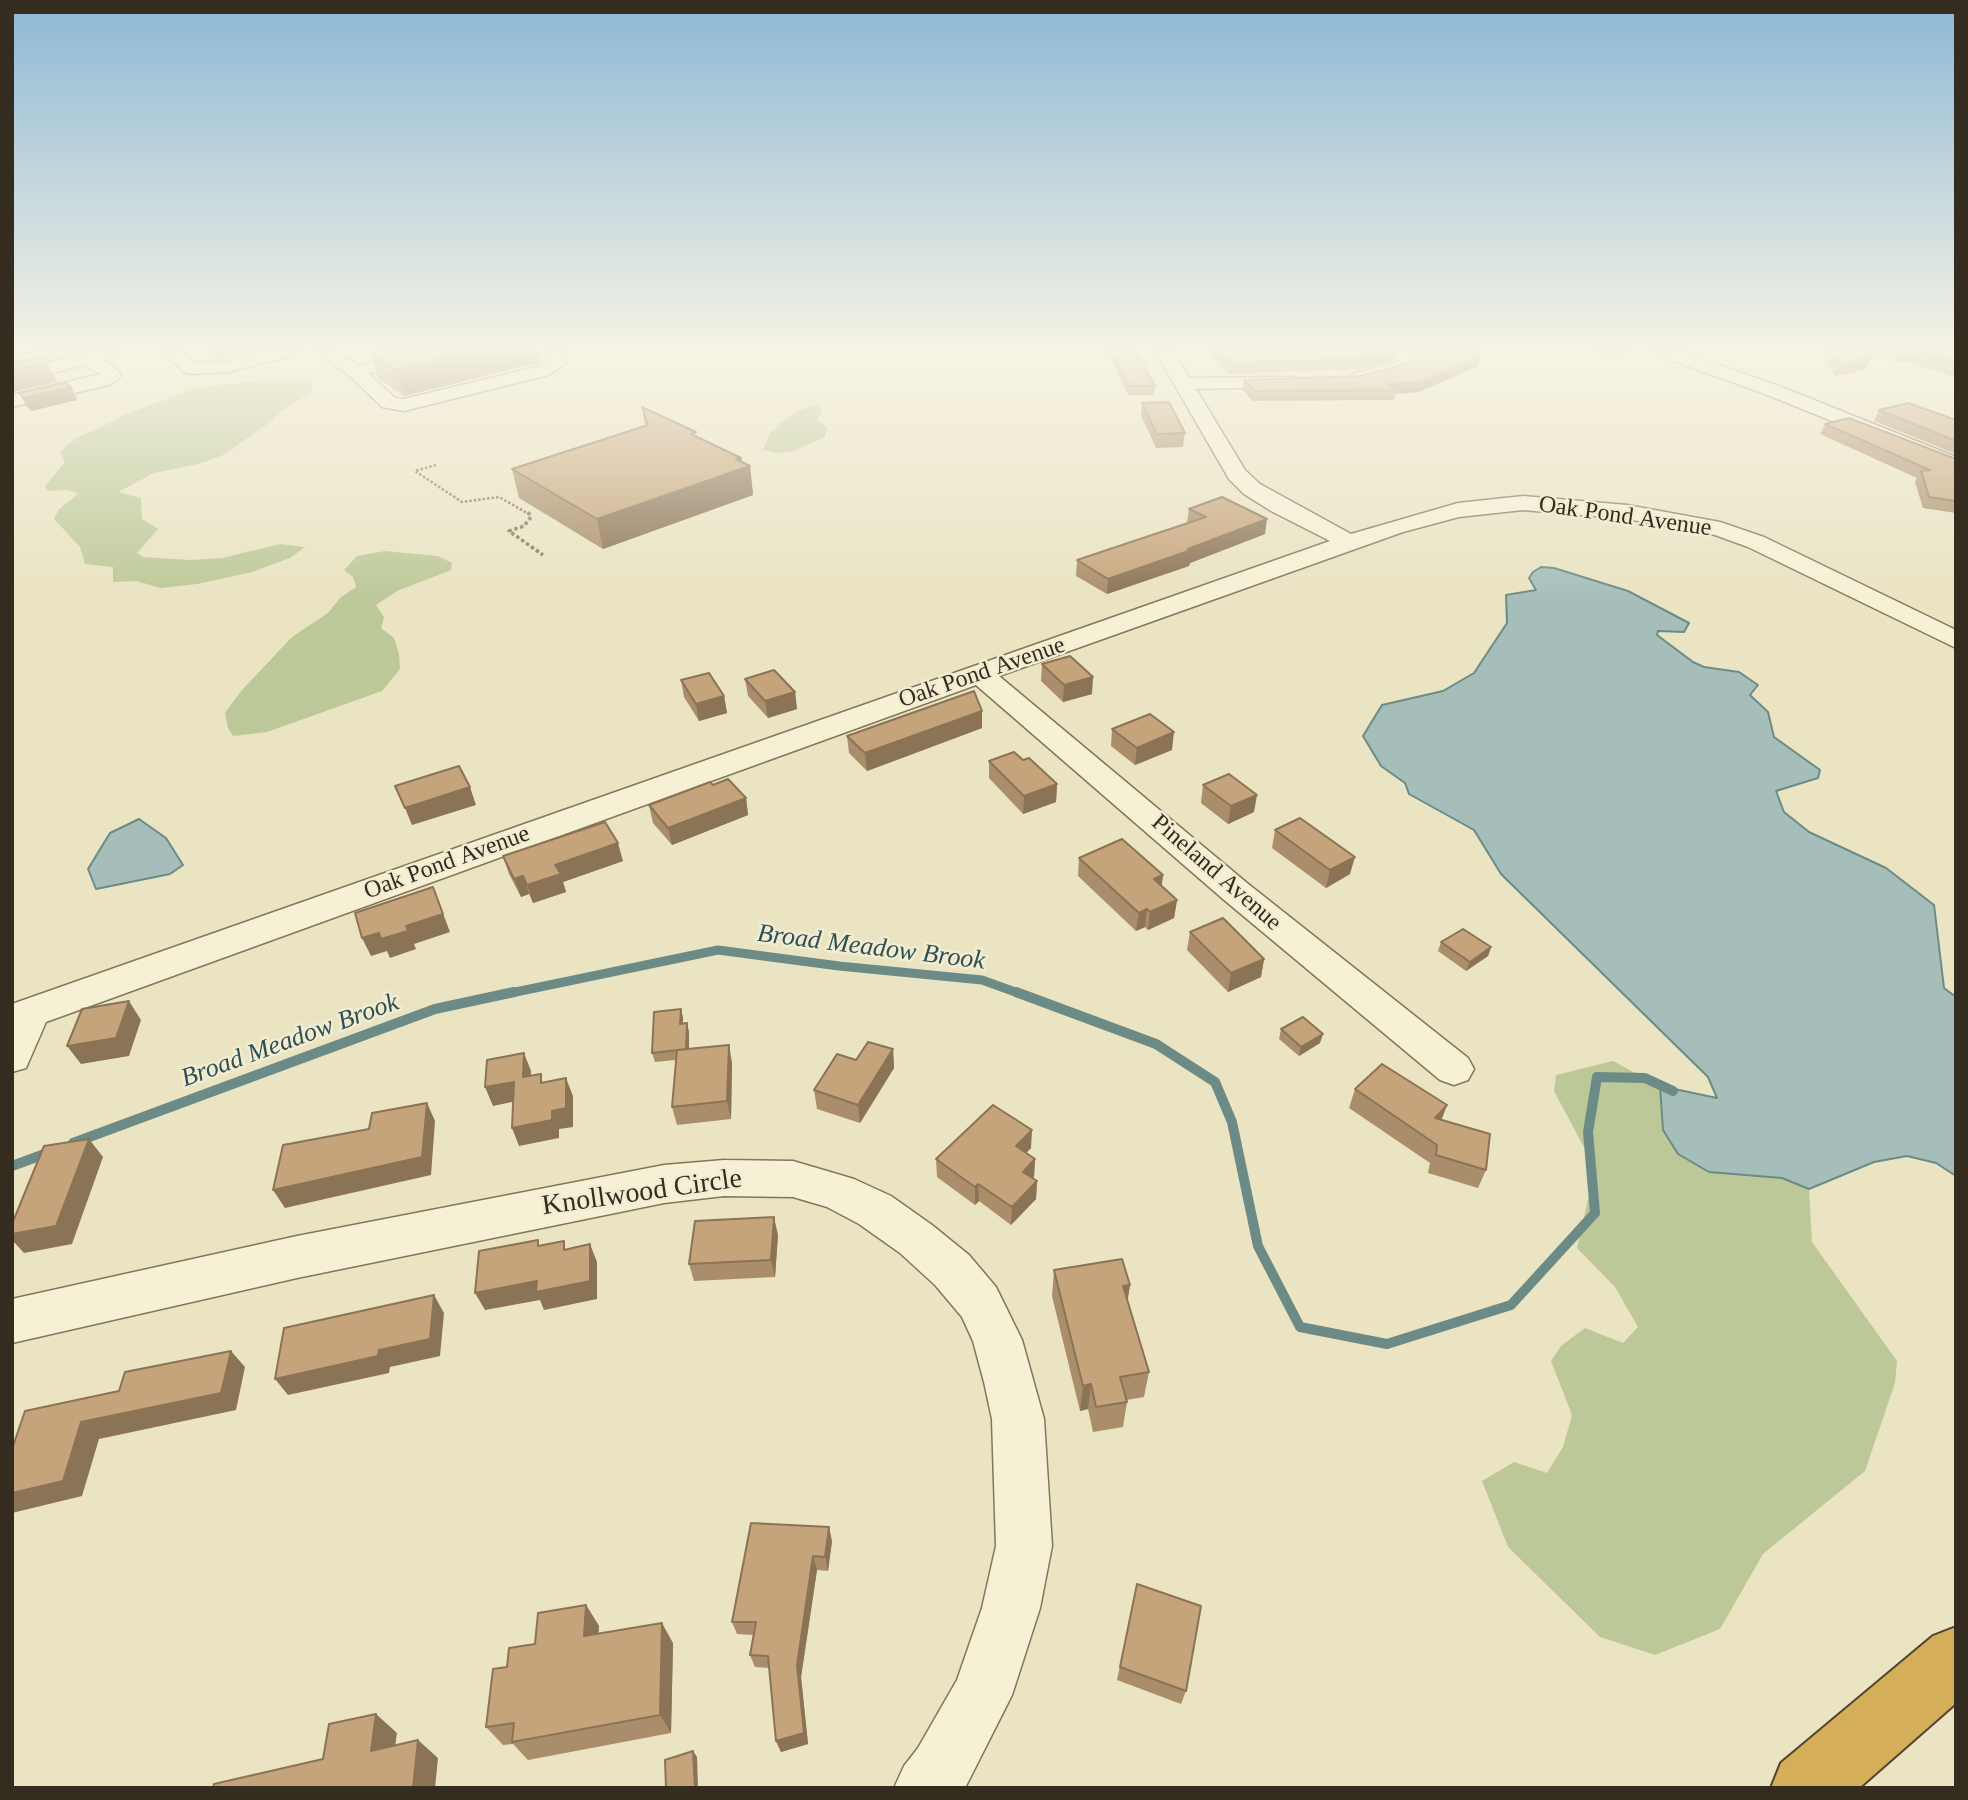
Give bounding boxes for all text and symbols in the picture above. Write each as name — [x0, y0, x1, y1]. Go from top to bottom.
street label: Oak Pond Avenue — [1537, 491, 1713, 543]
street label: Oak Pond Avenue — [895, 631, 1069, 715]
street label: Pineland Avenue — [1145, 809, 1287, 937]
street label: Oak Pond Avenue — [360, 820, 534, 906]
water label: Broad Meadow Brook — [755, 919, 987, 977]
water label: Broad Meadow Brook — [177, 987, 403, 1095]
street label: Knollwood Circle — [540, 1162, 744, 1224]

